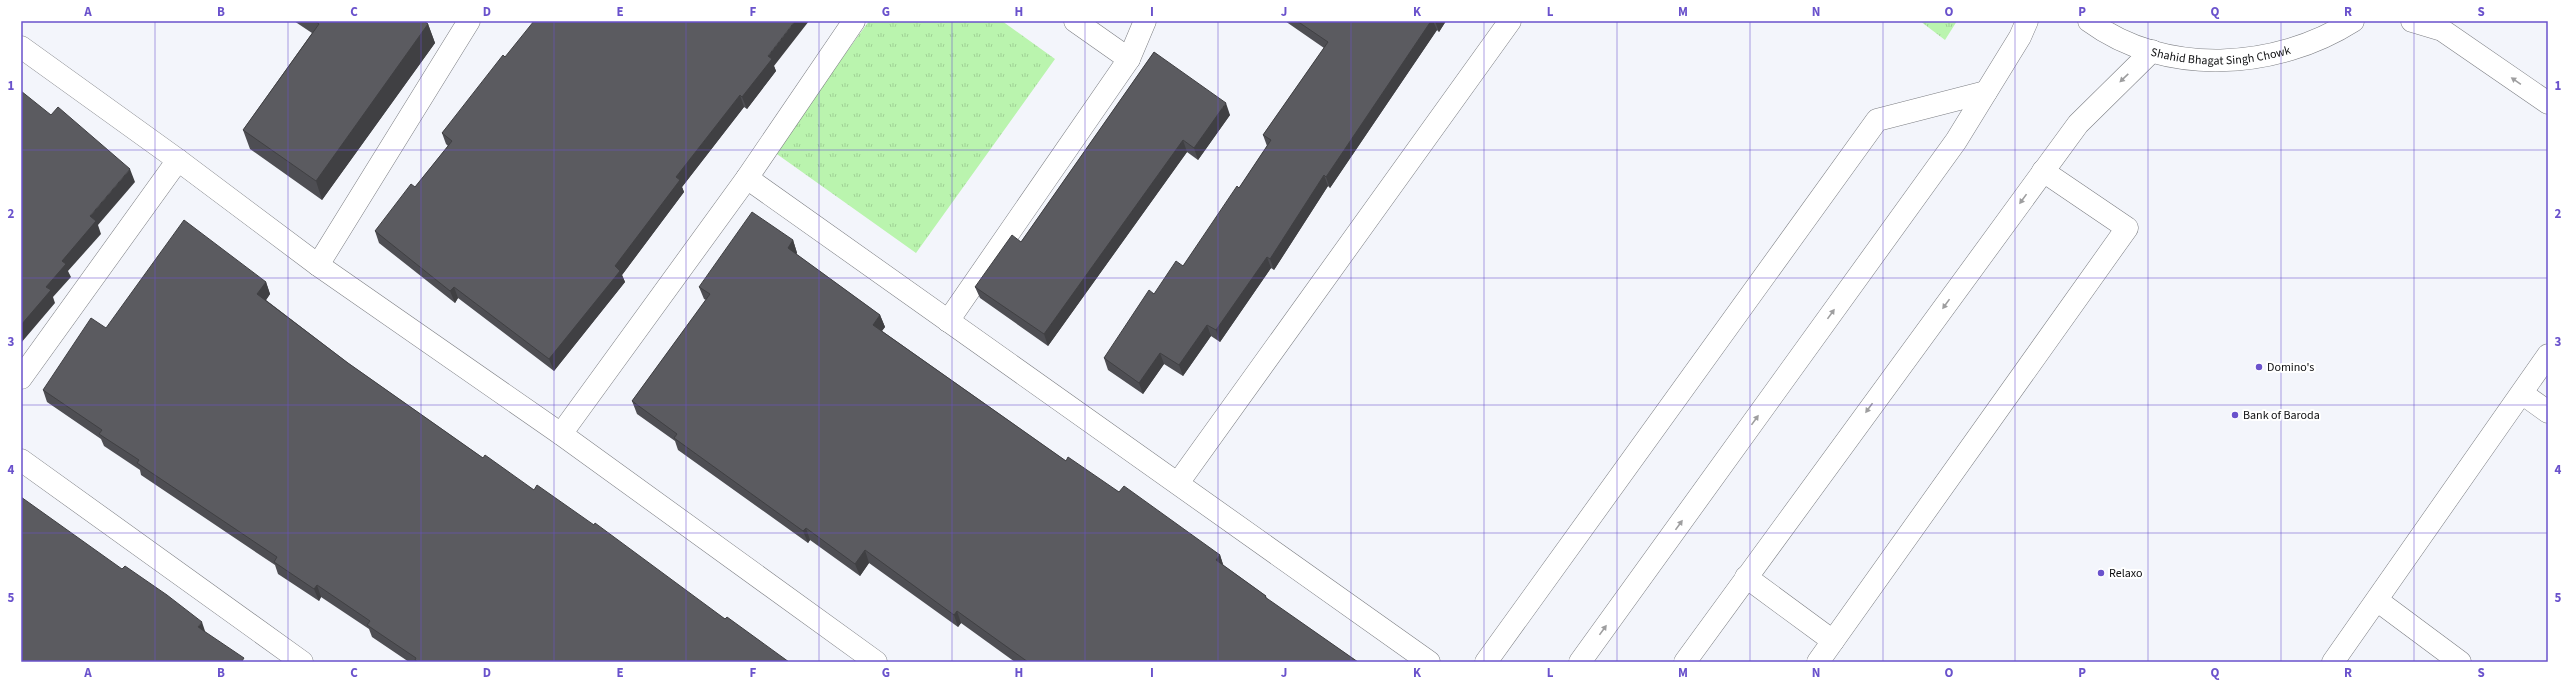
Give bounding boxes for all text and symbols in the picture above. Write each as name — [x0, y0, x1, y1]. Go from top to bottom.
text: A — [83, 3, 92, 21]
text: B — [217, 3, 225, 21]
text: C — [350, 3, 358, 21]
text: D — [483, 3, 491, 21]
text: E — [616, 3, 624, 21]
text: F — [750, 3, 757, 21]
text: G — [882, 3, 890, 21]
text: H — [1015, 3, 1023, 21]
text: I — [1150, 3, 1154, 21]
text: J — [1281, 3, 1287, 21]
text: K — [1413, 3, 1422, 21]
text: L — [1547, 3, 1554, 21]
text: M — [1678, 3, 1688, 21]
text: N — [1812, 3, 1820, 21]
text: O — [1945, 3, 1954, 21]
text: P — [2078, 3, 2086, 21]
text: Q — [2211, 3, 2220, 21]
text: R — [2344, 3, 2352, 21]
text: S — [2477, 3, 2485, 21]
street label: Shahid Bhagat Singh Chowk — [2149, 41, 2293, 69]
one-way arrow — [2119, 73, 2129, 83]
text: 1 — [8, 77, 15, 95]
one-way arrow — [2511, 77, 2521, 85]
text: 1 — [2555, 77, 2562, 95]
one-way arrow — [2019, 193, 2027, 204]
text: 2 — [8, 205, 15, 223]
text: 2 — [2555, 205, 2562, 223]
one-way arrow — [1942, 298, 1950, 309]
one-way arrow — [1827, 309, 1835, 320]
text: 3 — [8, 333, 15, 351]
text: 3 — [2555, 333, 2562, 351]
place label: Domino's — [2267, 359, 2314, 376]
marker: Domino's — [2254, 362, 2264, 372]
one-way arrow — [1865, 403, 1873, 414]
place label: Bank of Baroda — [2243, 407, 2320, 424]
marker: Bank of Baroda — [2230, 410, 2240, 420]
one-way arrow — [1751, 414, 1759, 425]
text: 4 — [8, 461, 15, 479]
text: 4 — [2555, 461, 2562, 479]
one-way arrow — [1675, 520, 1683, 530]
place label: Relaxo — [2109, 565, 2142, 582]
marker: Relaxo — [2096, 568, 2106, 578]
text: 5 — [8, 589, 15, 607]
text: 5 — [2555, 589, 2562, 607]
one-way arrow — [1598, 625, 1607, 636]
text: A — [83, 664, 92, 682]
text: B — [217, 664, 225, 682]
text: C — [350, 664, 358, 682]
text: D — [483, 664, 491, 682]
text: E — [616, 664, 624, 682]
text: F — [750, 664, 757, 682]
text: G — [882, 664, 890, 682]
text: H — [1015, 664, 1023, 682]
text: I — [1150, 664, 1154, 682]
text: J — [1281, 664, 1287, 682]
text: K — [1413, 664, 1422, 682]
text: L — [1547, 664, 1554, 682]
text: M — [1678, 664, 1688, 682]
text: N — [1812, 664, 1820, 682]
text: O — [1945, 664, 1954, 682]
text: P — [2078, 664, 2086, 682]
text: Q — [2211, 664, 2220, 682]
text: R — [2344, 664, 2352, 682]
text: S — [2477, 664, 2485, 682]

